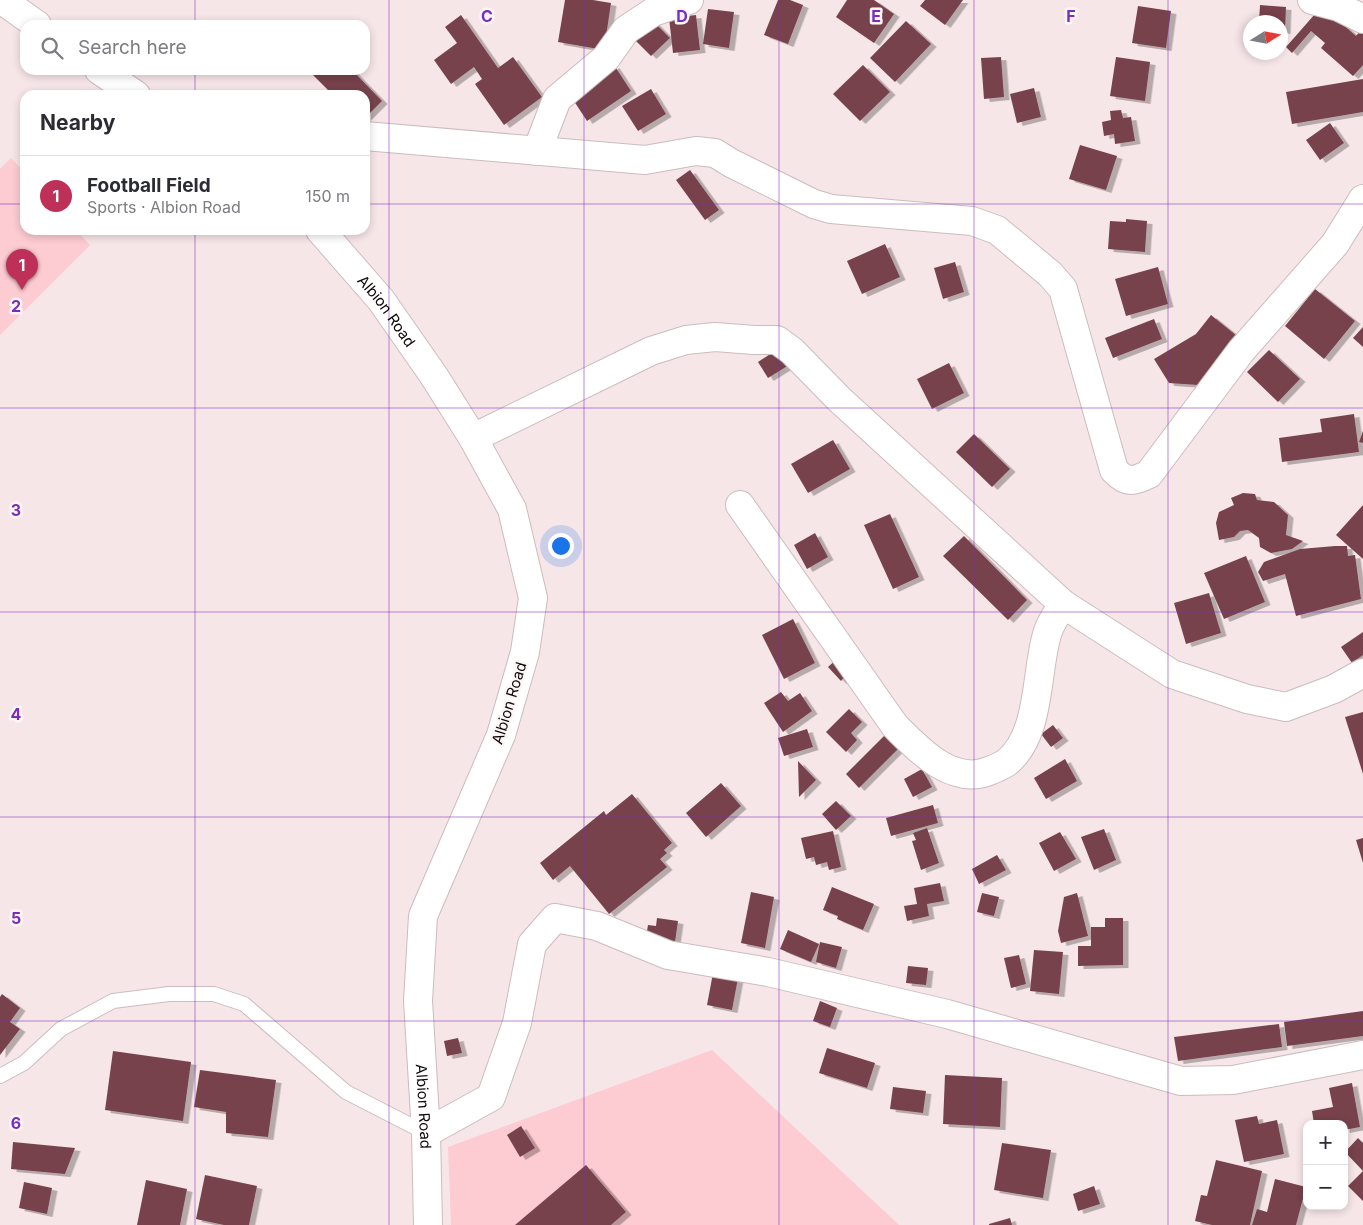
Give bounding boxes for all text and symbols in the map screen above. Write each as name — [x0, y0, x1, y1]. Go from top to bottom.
text: C — [481, 6, 493, 26]
text: D — [676, 6, 688, 26]
text: E — [871, 6, 881, 26]
text: F — [1066, 6, 1076, 26]
north arrow — [1243, 15, 1288, 60]
search box — [20, 20, 370, 75]
icon: search — [38, 34, 66, 62]
text: Search here — [78, 36, 187, 59]
text: Nearby — [40, 110, 115, 135]
text: Football Field — [87, 174, 211, 197]
text: 1 — [53, 186, 59, 206]
text: 150 m — [305, 186, 350, 206]
text: Sports · Albion Road — [87, 197, 241, 217]
pin: 1 — [6, 249, 38, 290]
street label: Albion Road — [354, 271, 420, 350]
text: 2 — [11, 296, 21, 316]
text: 3 — [11, 500, 21, 520]
your location — [548, 533, 574, 559]
street label: Albion Road — [487, 660, 531, 746]
text: 4 — [11, 704, 22, 724]
text: 5 — [11, 908, 21, 928]
street label: Albion Road — [412, 1063, 436, 1149]
text: 6 — [11, 1113, 21, 1133]
map controls — [1303, 1120, 1348, 1210]
button: + — [1303, 1120, 1348, 1165]
button: − — [1303, 1165, 1348, 1210]

